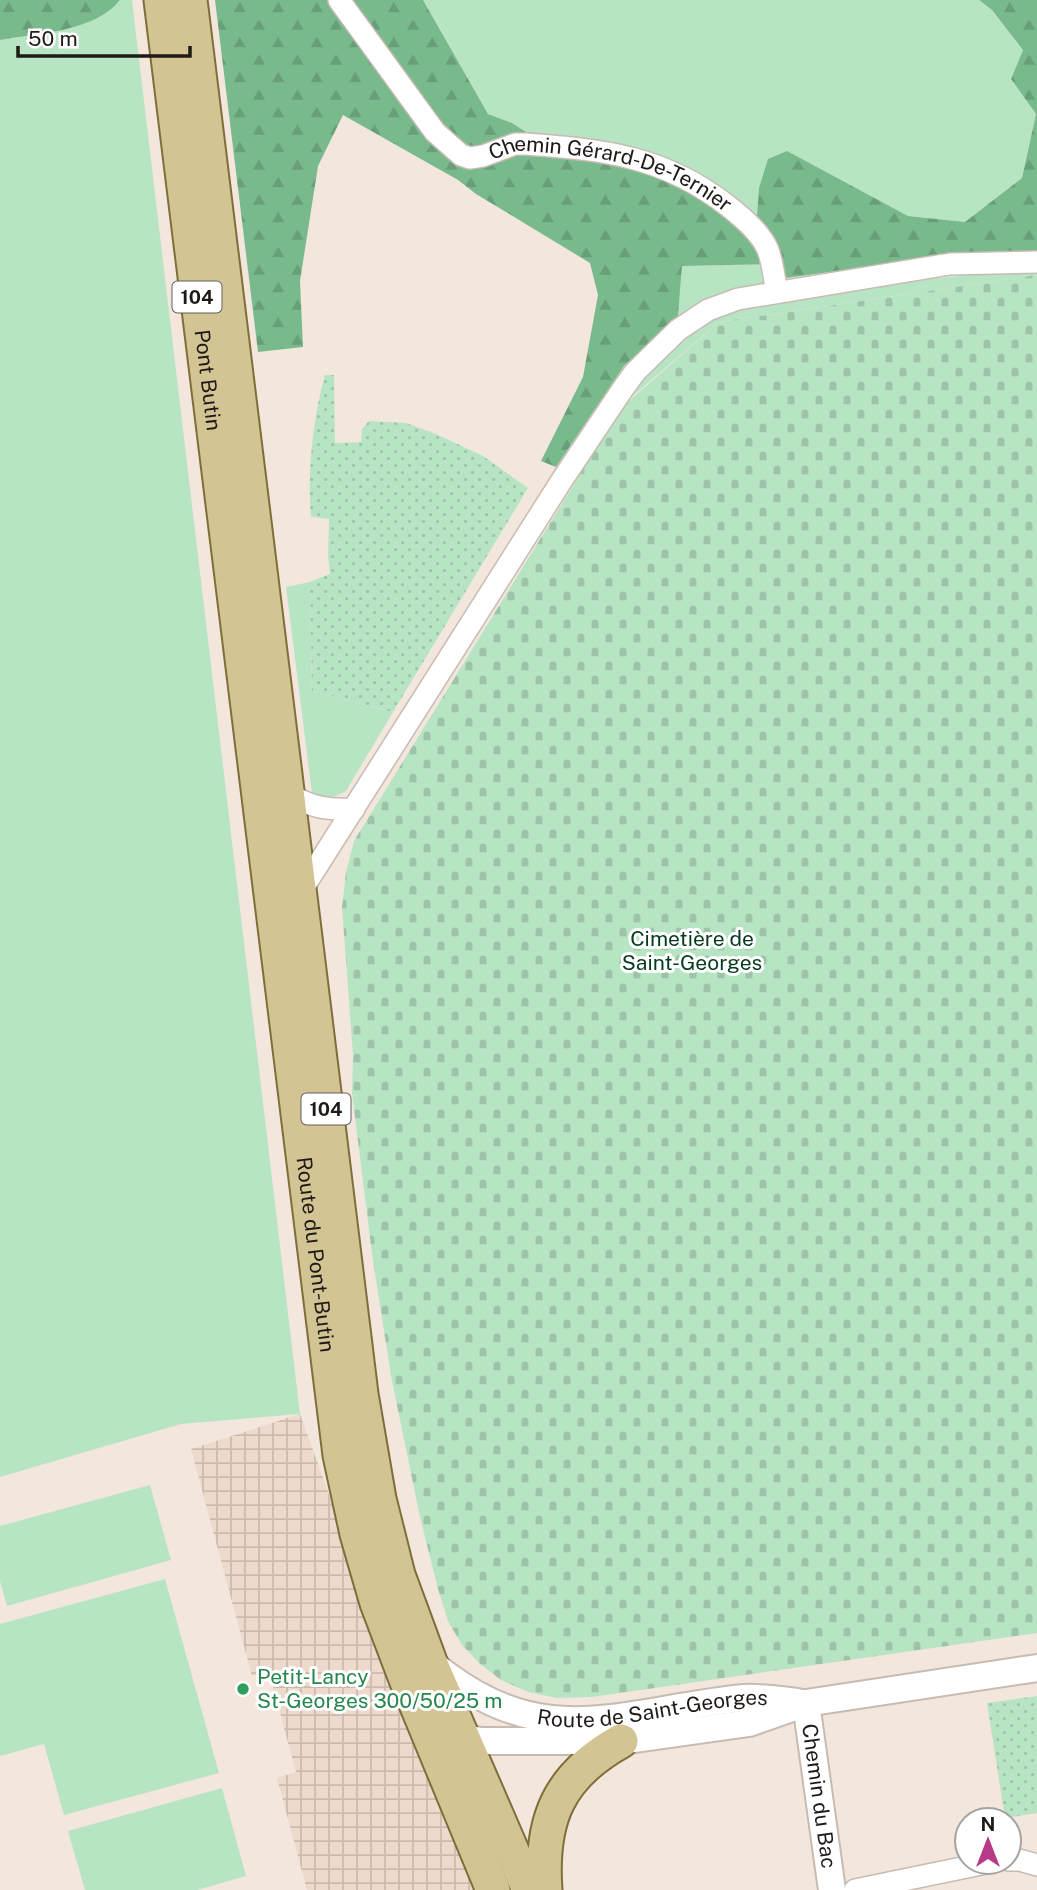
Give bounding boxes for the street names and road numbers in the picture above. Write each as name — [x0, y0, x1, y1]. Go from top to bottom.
street label: Chemin Gérard-De-Ternier — [485, 131, 737, 217]
road number: 104 — [172, 282, 222, 312]
street label: Pont Butin — [190, 328, 227, 432]
road number: 104 — [302, 1093, 350, 1124]
street label: Route du Pont-Butin — [291, 1155, 340, 1354]
street label: Route de Saint-Georges — [536, 1685, 769, 1732]
street label: Chemin du Bac — [797, 1722, 842, 1870]

